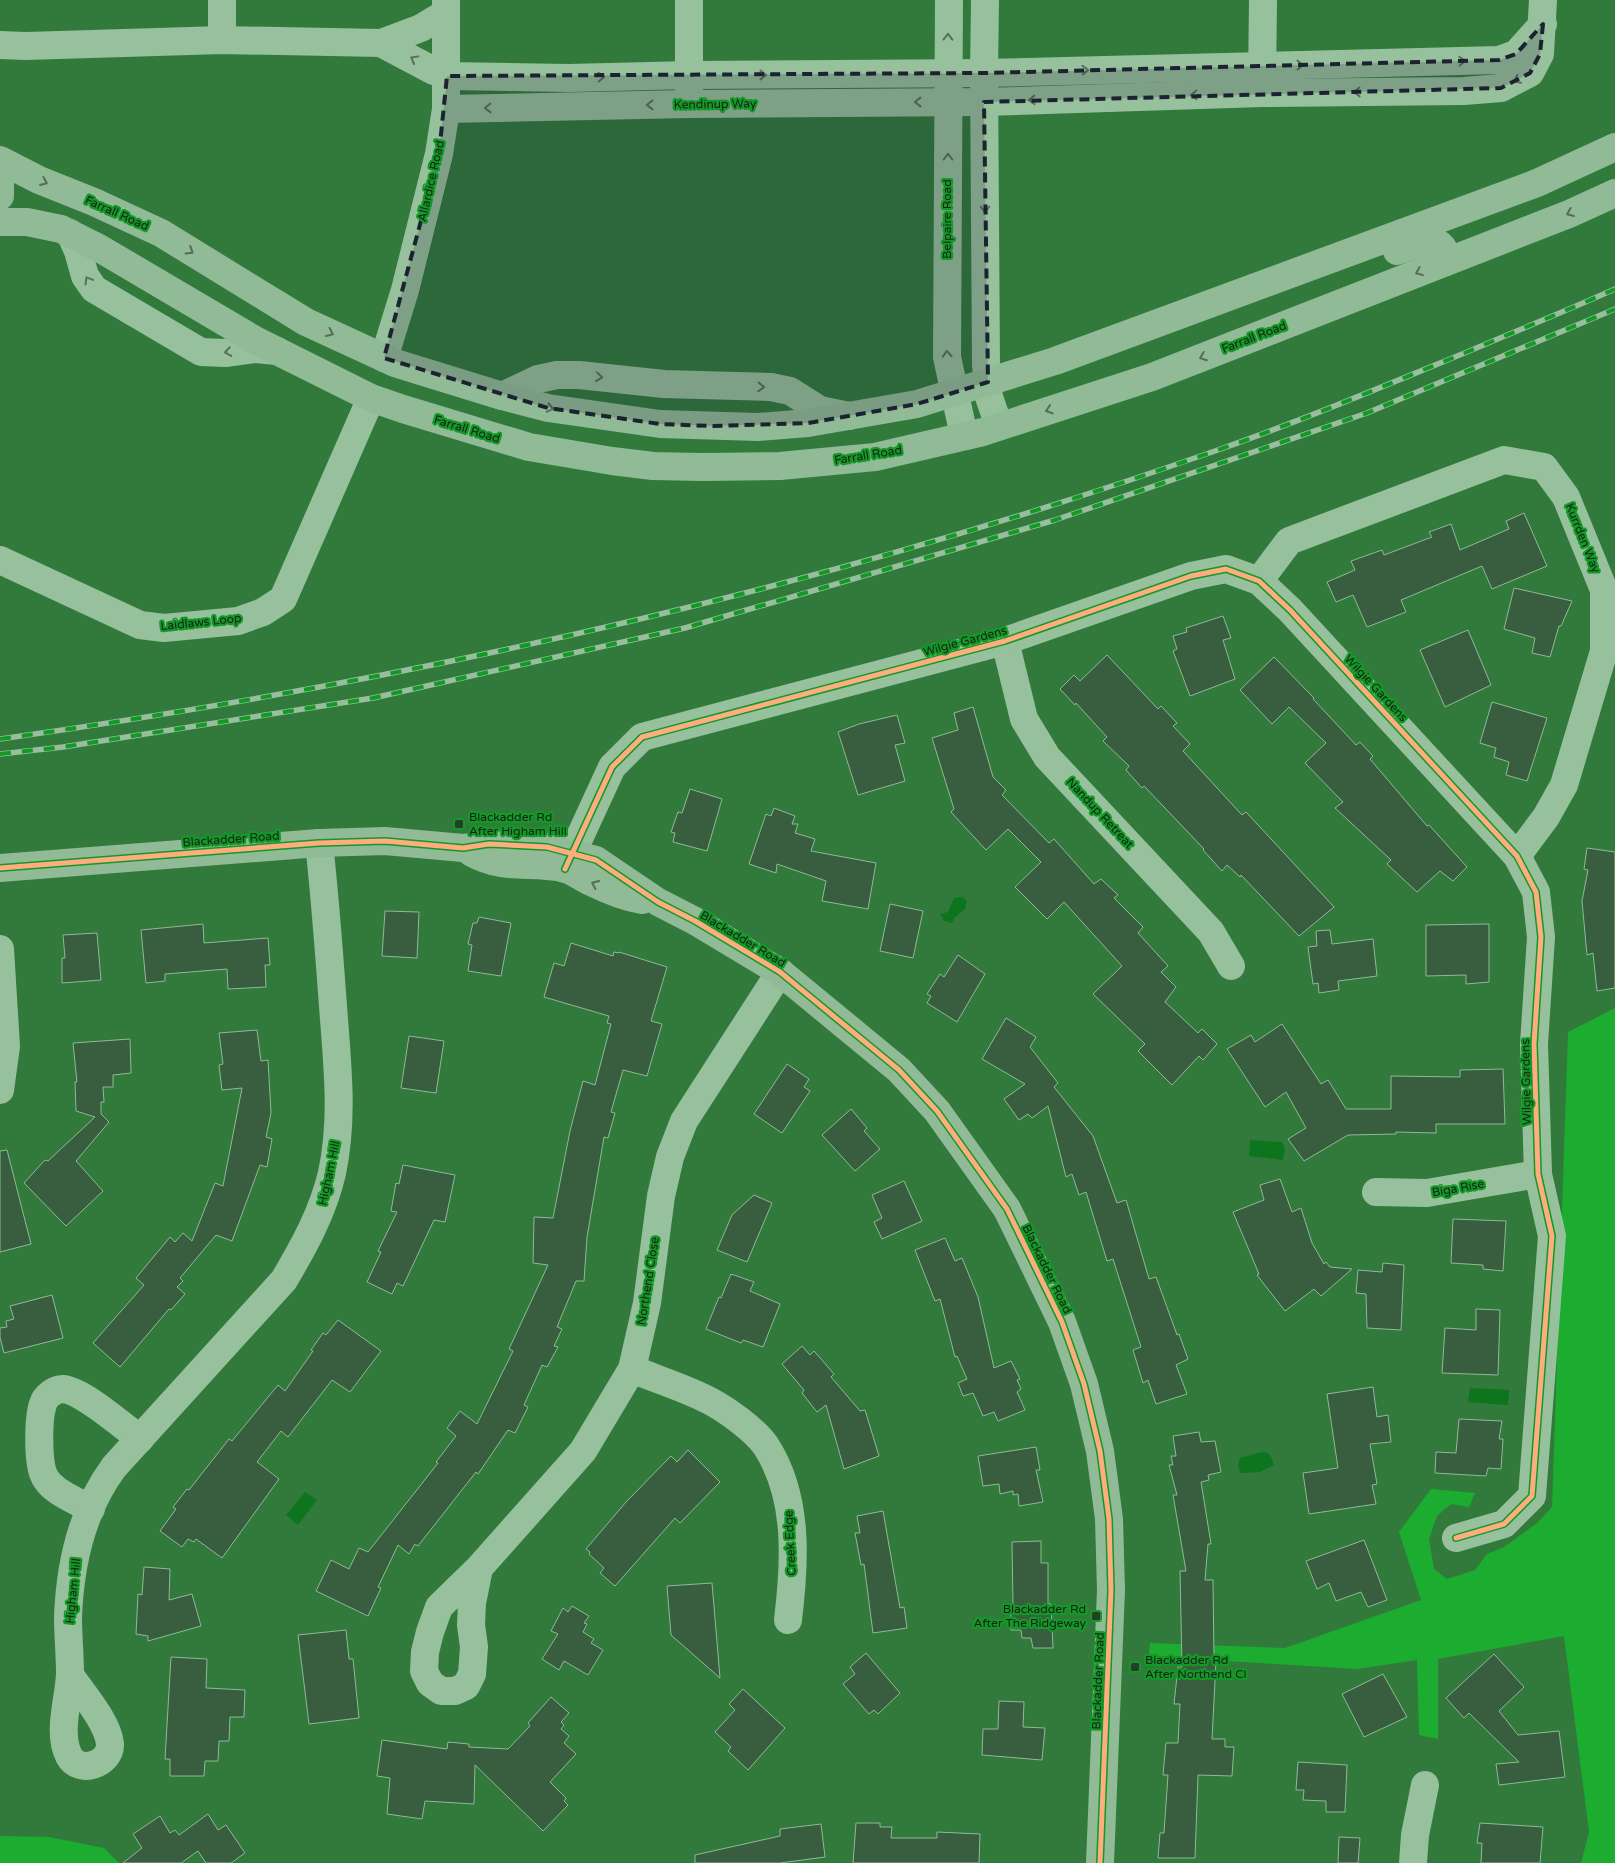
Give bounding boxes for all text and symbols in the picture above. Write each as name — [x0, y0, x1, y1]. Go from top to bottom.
one-way arrow — [943, 33, 953, 40]
one-way arrow — [411, 56, 420, 66]
one-way arrow — [1459, 56, 1467, 66]
one-way arrow — [1296, 59, 1304, 70]
one-way arrow — [1082, 65, 1089, 75]
one-way arrow — [760, 70, 767, 80]
one-way arrow — [597, 72, 605, 82]
one-way arrow — [1513, 74, 1522, 84]
one-way arrow — [1352, 87, 1360, 97]
one-way arrow — [1190, 90, 1198, 100]
one-way arrow — [1028, 95, 1036, 105]
street label: Kendinup Way — [674, 96, 757, 112]
one-way arrow — [914, 97, 922, 107]
one-way arrow — [646, 100, 654, 110]
one-way arrow — [484, 103, 492, 113]
street label: Allardice Road — [415, 139, 447, 223]
one-way arrow — [943, 152, 953, 160]
one-way arrow — [39, 176, 47, 186]
street label: Belpaire Road — [940, 179, 954, 259]
street label: Farrall Road — [83, 193, 151, 233]
one-way arrow — [980, 206, 990, 214]
one-way arrow — [1567, 207, 1575, 217]
one-way arrow — [185, 244, 194, 254]
one-way arrow — [1415, 266, 1424, 277]
one-way arrow — [85, 277, 95, 286]
street label: Farrall Road — [1220, 318, 1288, 356]
one-way arrow — [325, 327, 334, 337]
one-way arrow — [224, 346, 232, 357]
one-way arrow — [942, 350, 953, 358]
one-way arrow — [1199, 351, 1208, 362]
one-way arrow — [595, 371, 603, 382]
one-way arrow — [758, 382, 765, 392]
one-way arrow — [545, 403, 554, 413]
one-way arrow — [1046, 405, 1054, 415]
street label: Farrall Road — [432, 412, 502, 446]
street label: Farrall Road — [833, 443, 903, 467]
street label: Kurrden Way — [1563, 501, 1604, 575]
street label: Laidlaws Loop — [160, 611, 242, 633]
street label: Wilgie Gardens — [922, 623, 1009, 659]
street label: Wilgie Gardens — [1342, 652, 1411, 724]
street label: Nandup Retreat — [1064, 775, 1137, 852]
place label: Blackadder Rd After Higham Hill — [469, 810, 567, 838]
marker: Blackadder Rd After Higham Hill — [453, 818, 465, 830]
street label: Blackadder Road — [182, 829, 280, 849]
one-way arrow — [591, 880, 600, 890]
street label: Blackadder Road — [698, 908, 788, 970]
street label: Wilgie Gardens — [1518, 1039, 1534, 1125]
street label: Higham Hill — [315, 1139, 343, 1207]
street label: Biga Rise — [1431, 1176, 1485, 1199]
street label: Blackadder Road — [1019, 1222, 1075, 1316]
street label: Northend Close — [634, 1236, 662, 1326]
street label: Creek Edge — [781, 1510, 799, 1576]
street label: Higham Hill — [63, 1558, 83, 1624]
place label: Blackadder Rd After The Ridgeway — [973, 1602, 1087, 1630]
marker: Blackadder Rd After The Ridgeway — [1090, 1610, 1102, 1622]
street label: Blackadder Road — [1089, 1632, 1107, 1730]
place label: Blackadder Rd After Northend Cl — [1145, 1653, 1247, 1681]
marker: Blackadder Rd After Northend Cl — [1129, 1661, 1141, 1673]

